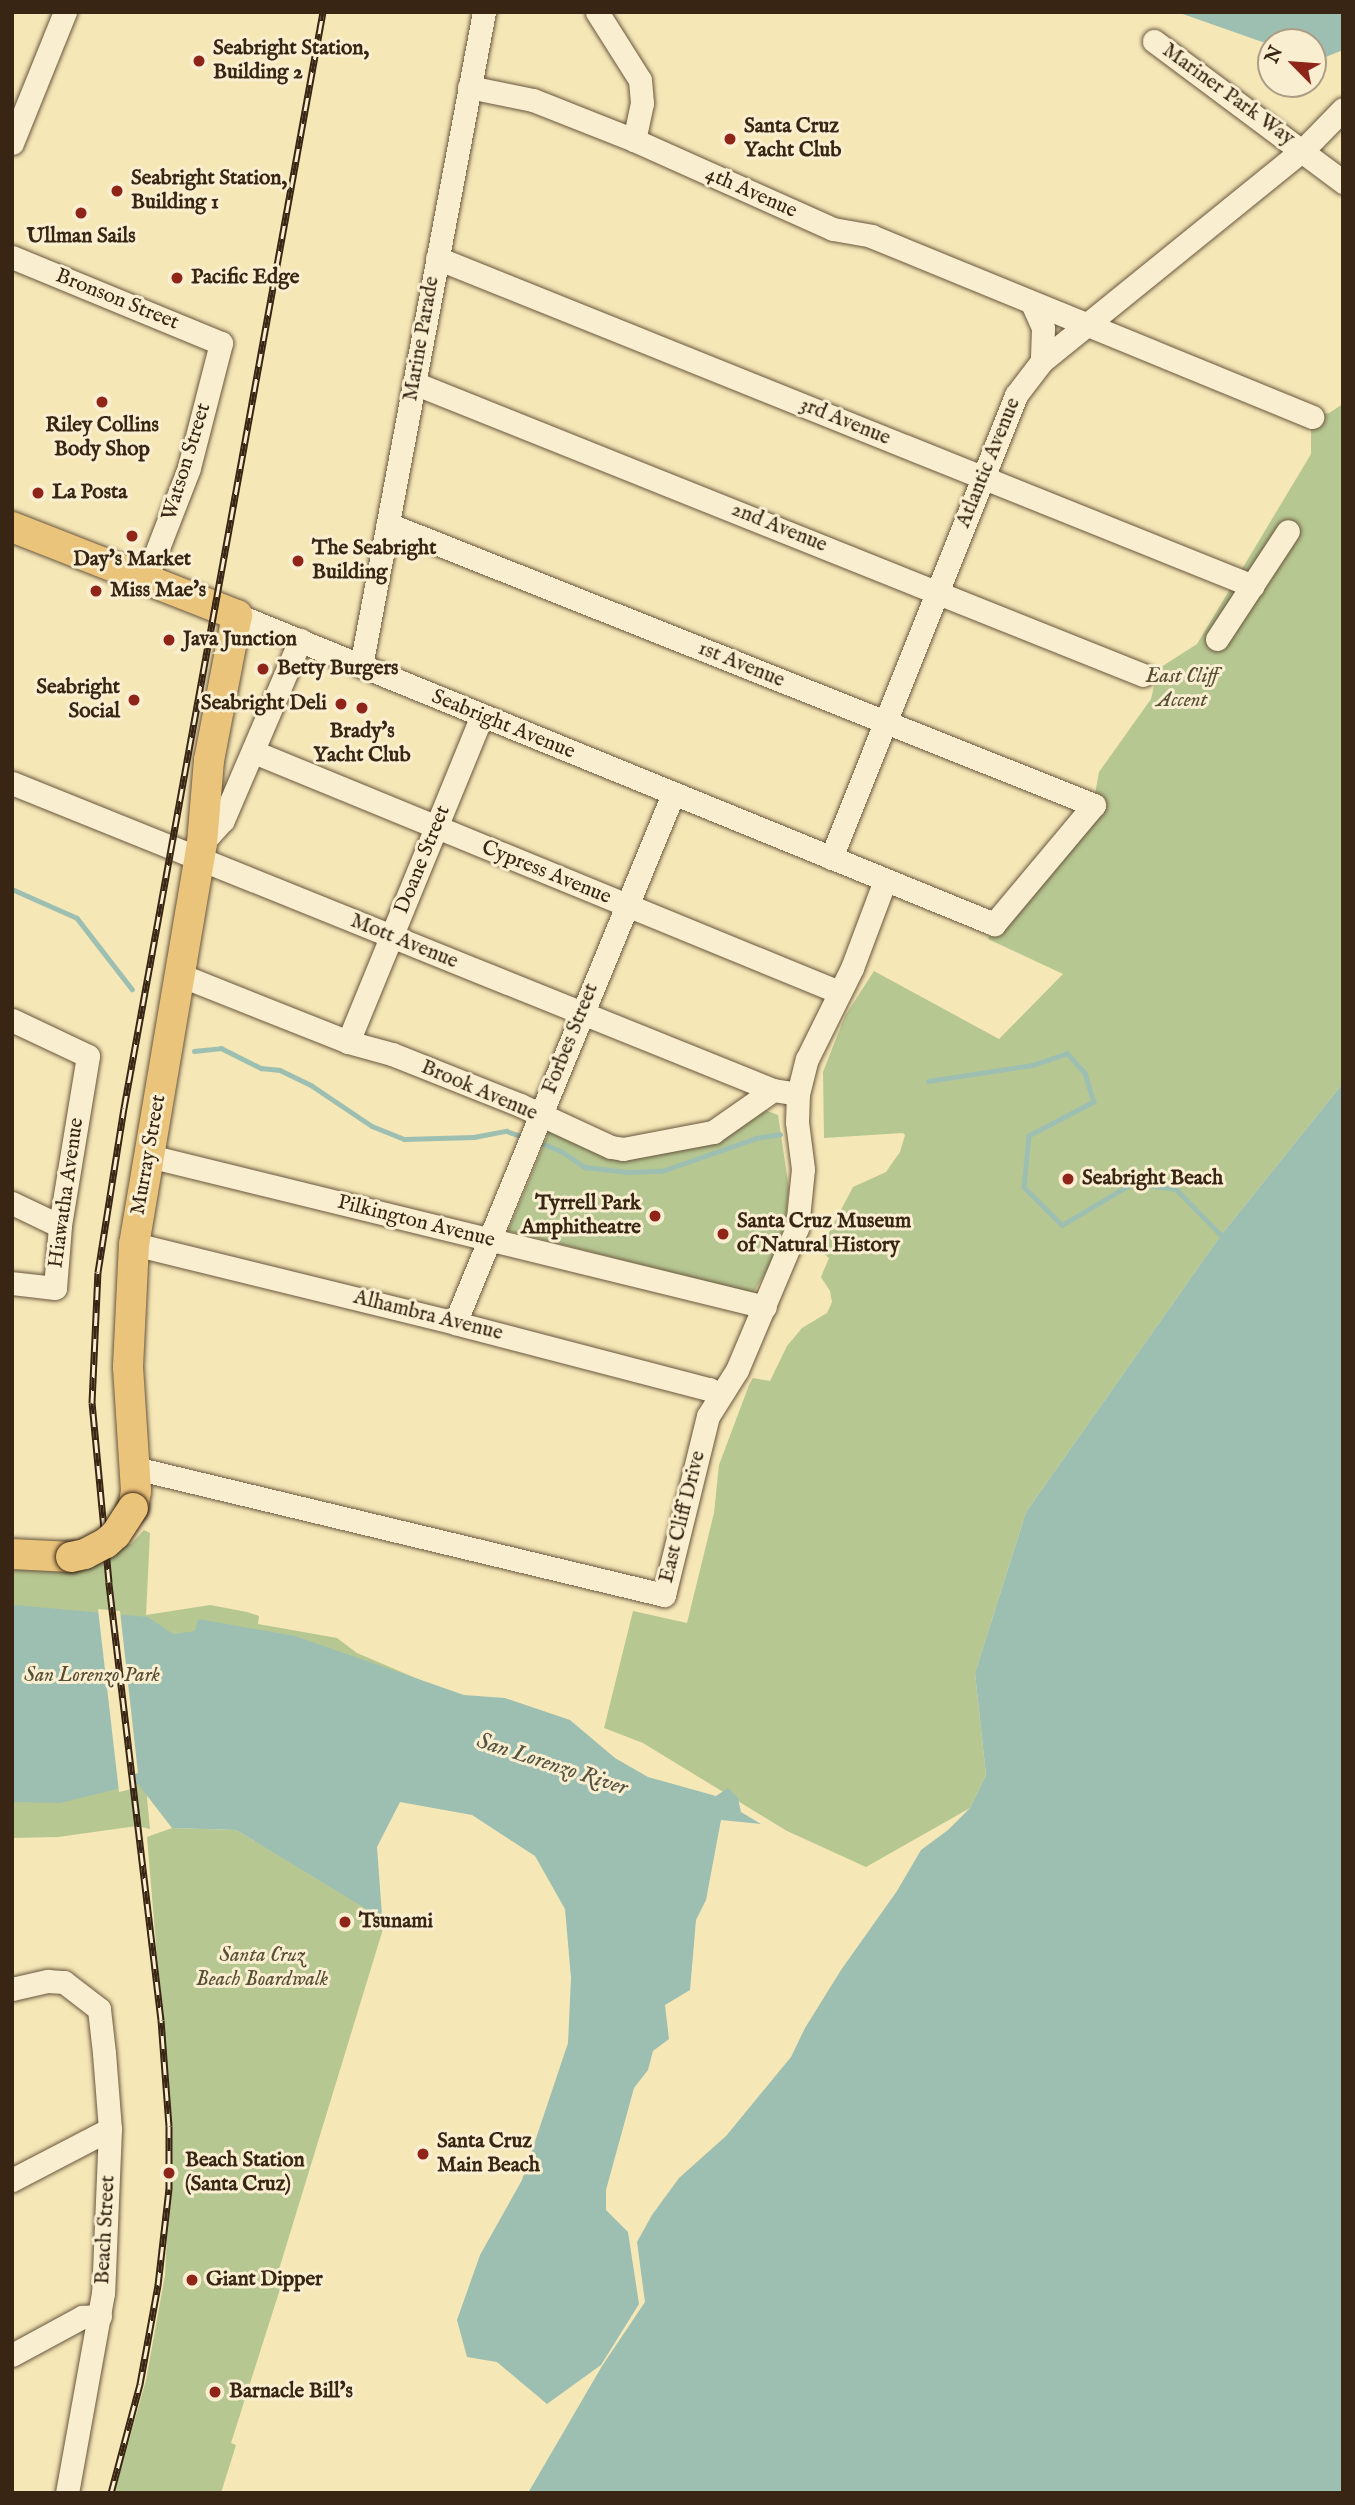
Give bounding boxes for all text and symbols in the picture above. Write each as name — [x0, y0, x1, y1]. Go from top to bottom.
north arrow — [1257, 28, 1327, 98]
place label: Seabright Station, Building 2 — [213, 36, 369, 86]
street label: Mariner Park Way — [1157, 38, 1299, 152]
text: N — [1260, 42, 1289, 68]
marker: Seabright Station, Building 2 — [191, 53, 207, 69]
place label: Santa Cruz Yacht Club — [744, 114, 841, 164]
marker: Santa Cruz Yacht Club — [722, 131, 738, 147]
street label: 4th Avenue — [701, 162, 801, 224]
place label: Seabright Station, Building 1 — [131, 166, 287, 216]
marker: Seabright Station, Building 1 — [109, 183, 125, 199]
marker: Ullman Sails — [73, 205, 89, 221]
place label: Ullman Sails — [26, 224, 136, 250]
street label: Bronson Street — [52, 264, 182, 336]
place label: Pacific Edge — [191, 265, 299, 291]
marker: Pacific Edge — [169, 270, 185, 286]
street label: Marine Parade — [399, 275, 445, 403]
street label: 3rd Avenue — [796, 392, 894, 452]
marker: Riley Collins Body Shop — [94, 394, 110, 410]
street label: Atlantic Avenue — [951, 394, 1027, 532]
street label: Watson Street — [157, 400, 217, 524]
place label: Riley Collins Body Shop — [45, 413, 159, 463]
place label: La Posta — [52, 480, 127, 506]
marker: La Posta — [30, 485, 46, 501]
street label: 2nd Avenue — [727, 497, 831, 559]
marker: Day's Market — [124, 528, 140, 544]
place label: The Seabright Building — [312, 536, 436, 586]
place label: Day's Market — [73, 547, 191, 573]
marker: The Seabright Building — [290, 553, 306, 569]
place label: Miss Mae's — [110, 578, 206, 604]
marker: Miss Mae's — [88, 583, 104, 599]
place label: Java Junction — [183, 627, 297, 653]
marker: Java Junction — [161, 632, 177, 648]
street label: 1st Avenue — [694, 636, 788, 694]
place label: Betty Burgers — [277, 656, 398, 682]
marker: Betty Burgers — [255, 661, 271, 677]
park label: East Cliff Accent — [1146, 664, 1218, 714]
place label: Seabright Social — [36, 675, 120, 725]
street label: Seabright Avenue — [428, 685, 578, 765]
place label: Seabright Deli — [201, 691, 327, 717]
marker: Seabright Social — [126, 692, 142, 708]
marker: Seabright Deli — [333, 696, 349, 712]
marker: Brady's Yacht Club — [354, 700, 370, 716]
place label: Brady's Yacht Club — [313, 719, 411, 769]
street label: Doane Street — [390, 802, 456, 918]
street label: Cypress Avenue — [478, 836, 614, 910]
street label: Mott Avenue — [346, 909, 462, 975]
street label: Forbes Street — [537, 980, 605, 1098]
street label: Brook Avenue — [417, 1055, 541, 1127]
street label: Murray Street — [126, 1093, 172, 1217]
street label: Hiawatha Avenue — [44, 1116, 90, 1270]
place label: Seabright Beach — [1082, 1166, 1223, 1192]
marker: Seabright Beach — [1060, 1171, 1076, 1187]
street label: Pilkington Avenue — [335, 1190, 497, 1254]
place label: Tyrrell Park Amphitheatre — [521, 1191, 641, 1241]
marker: Tyrrell Park Amphitheatre — [647, 1208, 663, 1224]
place label: Santa Cruz Museum of Natural History — [737, 1209, 911, 1259]
marker: Santa Cruz Museum of Natural History — [715, 1226, 731, 1242]
street label: Alhambra Avenue — [351, 1285, 505, 1347]
street label: East Cliff Drive — [654, 1448, 712, 1586]
park label: San Lorenzo Park — [24, 1663, 160, 1689]
water label: San Lorenzo River — [473, 1728, 631, 1802]
place label: Tsunami — [359, 1909, 433, 1935]
marker: Tsunami — [337, 1914, 353, 1930]
park label: Santa Cruz Beach Boardwalk — [196, 1943, 328, 1993]
place label: Santa Cruz Main Beach — [437, 2129, 540, 2179]
marker: Santa Cruz Main Beach — [415, 2146, 431, 2162]
place label: Beach Station (Santa Cruz) — [185, 2148, 305, 2198]
marker: Beach Station (Santa Cruz) — [159, 2163, 179, 2183]
street label: Beach Street — [91, 2175, 121, 2285]
place label: Giant Dipper — [206, 2267, 323, 2293]
marker: Giant Dipper — [184, 2272, 200, 2288]
place label: Barnacle Bill's — [229, 2379, 353, 2405]
marker: Barnacle Bill's — [207, 2384, 223, 2400]

